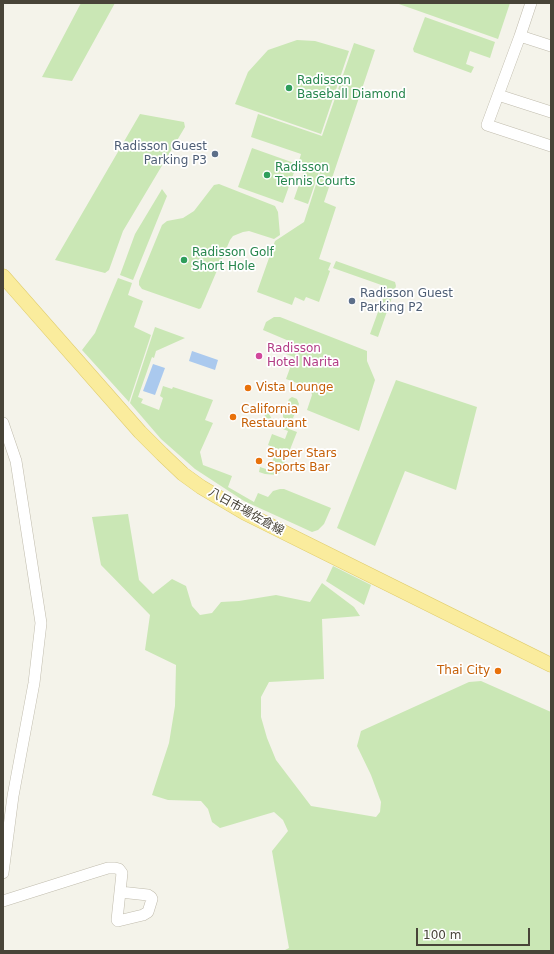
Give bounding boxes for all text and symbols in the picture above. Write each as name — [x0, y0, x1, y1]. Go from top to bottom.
place label: Radisson Baseball Diamond — [297, 74, 406, 102]
marker: Radisson Baseball Diamond — [284, 83, 294, 93]
place label: Radisson Guest Parking P3 — [114, 140, 207, 168]
marker: Radisson Guest Parking P3 — [210, 149, 220, 159]
place label: Radisson Tennis Courts — [275, 161, 356, 189]
marker: Radisson Tennis Courts — [262, 170, 272, 180]
place label: Radisson Golf Short Hole — [192, 246, 274, 274]
marker: Radisson Golf Short Hole — [179, 255, 189, 265]
place label: Radisson Guest Parking P2 — [360, 287, 453, 315]
marker: Radisson Guest Parking P2 — [347, 296, 357, 306]
place label: Radisson Hotel Narita — [267, 342, 339, 370]
marker: Radisson Hotel Narita — [254, 351, 264, 361]
place label: Vista Lounge — [256, 381, 333, 395]
marker: Vista Lounge — [243, 383, 253, 393]
place label: California Restaurant — [241, 403, 307, 431]
marker: California Restaurant — [228, 412, 238, 422]
place label: Super Stars Sports Bar — [267, 447, 337, 475]
marker: Super Stars Sports Bar — [254, 456, 264, 466]
street label: 八日市場佐倉線 — [206, 485, 286, 539]
place label: Thai City — [437, 664, 490, 678]
marker: Thai City — [493, 666, 503, 676]
scale bar — [418, 920, 532, 946]
text: 100 m — [423, 928, 461, 942]

